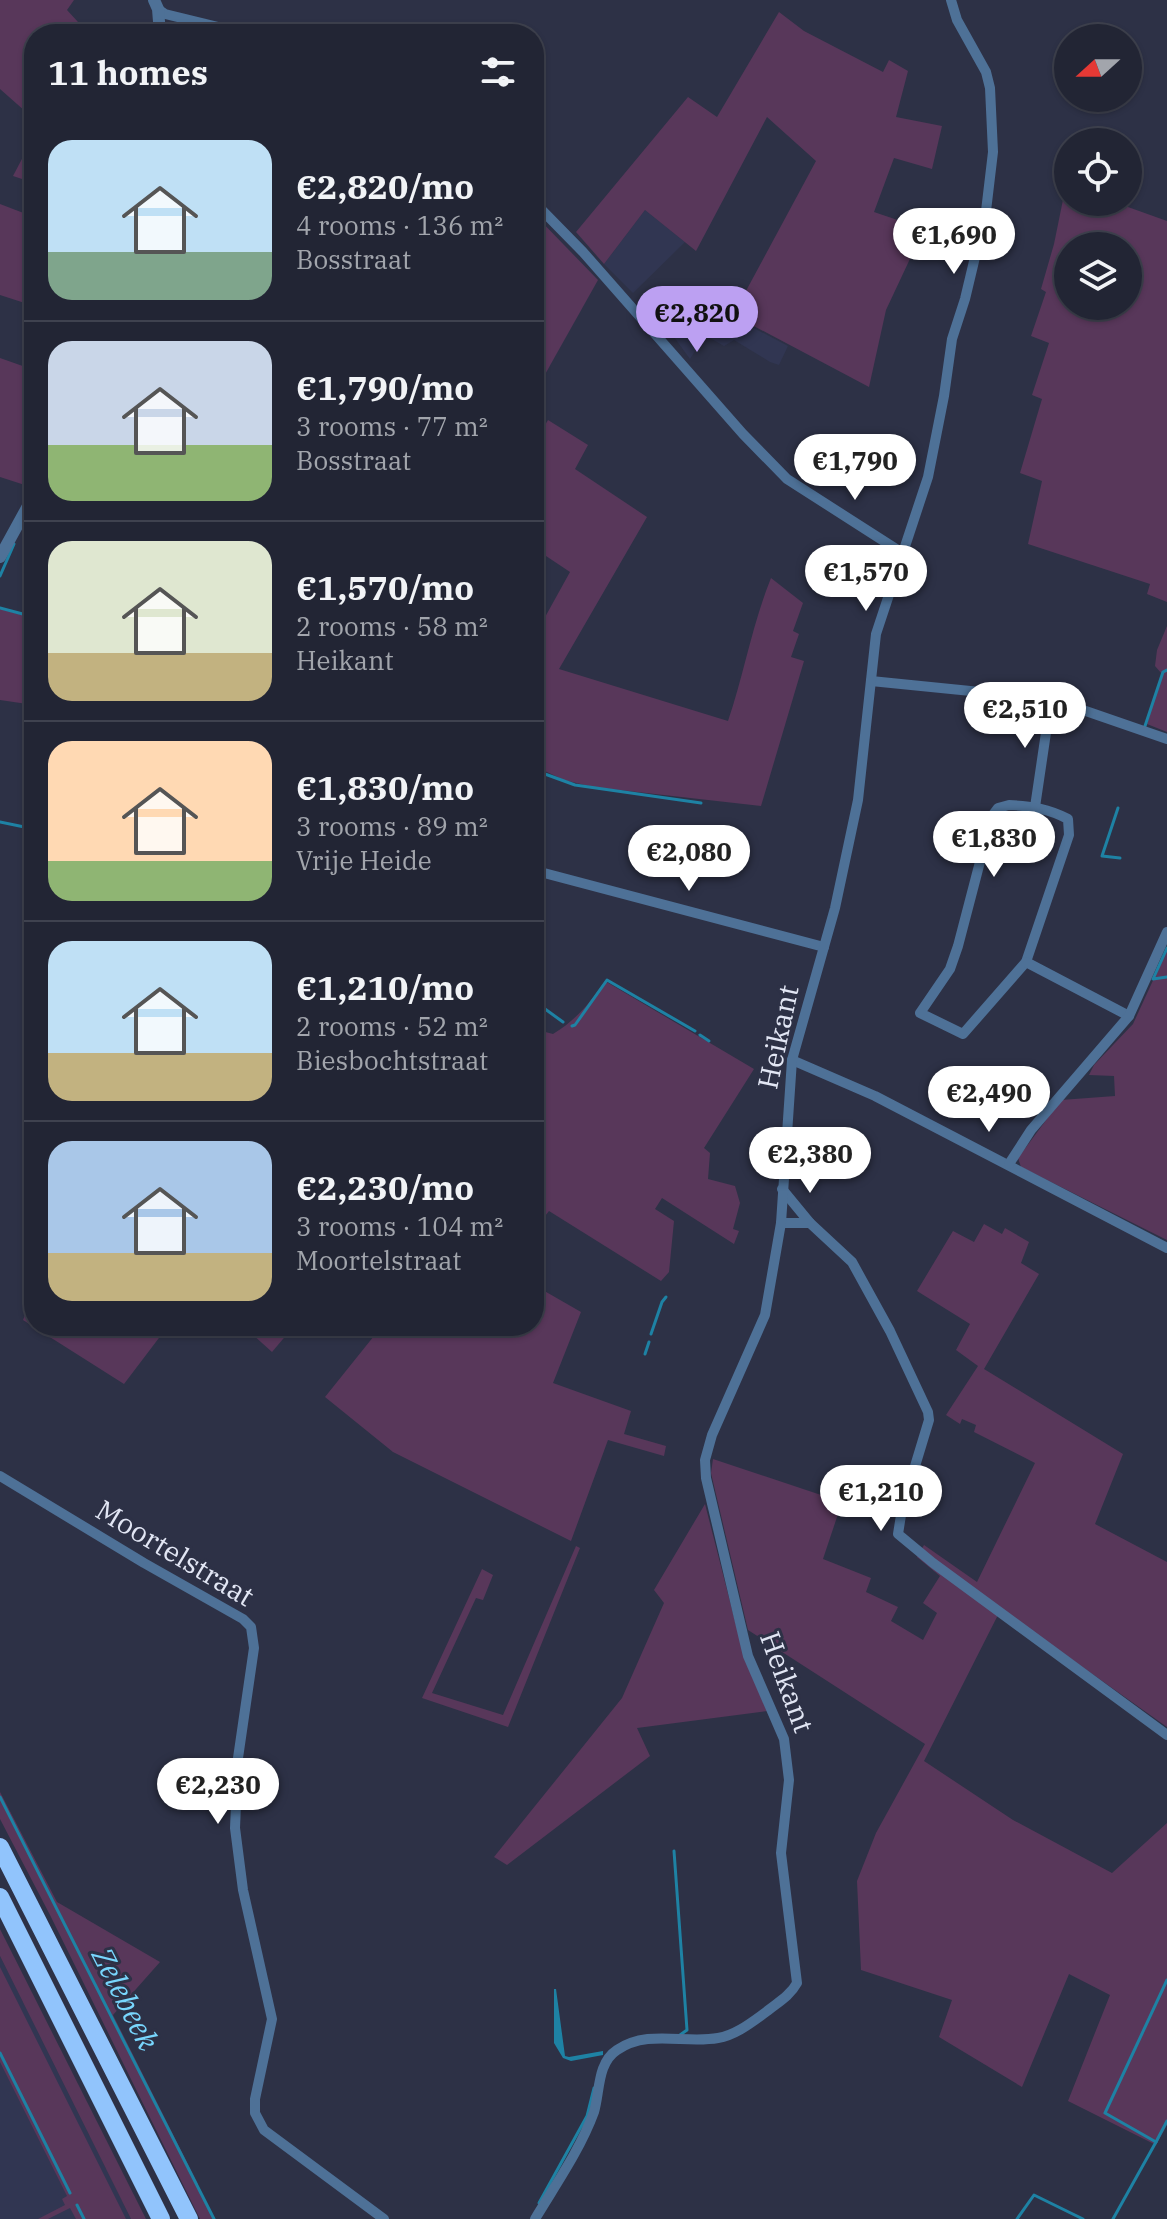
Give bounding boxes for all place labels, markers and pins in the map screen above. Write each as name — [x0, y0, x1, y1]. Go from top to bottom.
pin: €1,690 — [889, 208, 1019, 276]
pin: €2,820 — [632, 286, 762, 354]
pin: €1,790 — [790, 434, 920, 502]
pin: €1,570 — [801, 545, 931, 613]
pin: €2,510 — [960, 682, 1090, 750]
pin: €1,830 — [929, 811, 1059, 879]
pin: €2,080 — [624, 825, 754, 893]
pin: €2,490 — [924, 1066, 1054, 1134]
pin: €2,380 — [745, 1127, 875, 1195]
pin: €1,210 — [816, 1465, 946, 1533]
pin: €2,230 — [153, 1758, 283, 1826]

